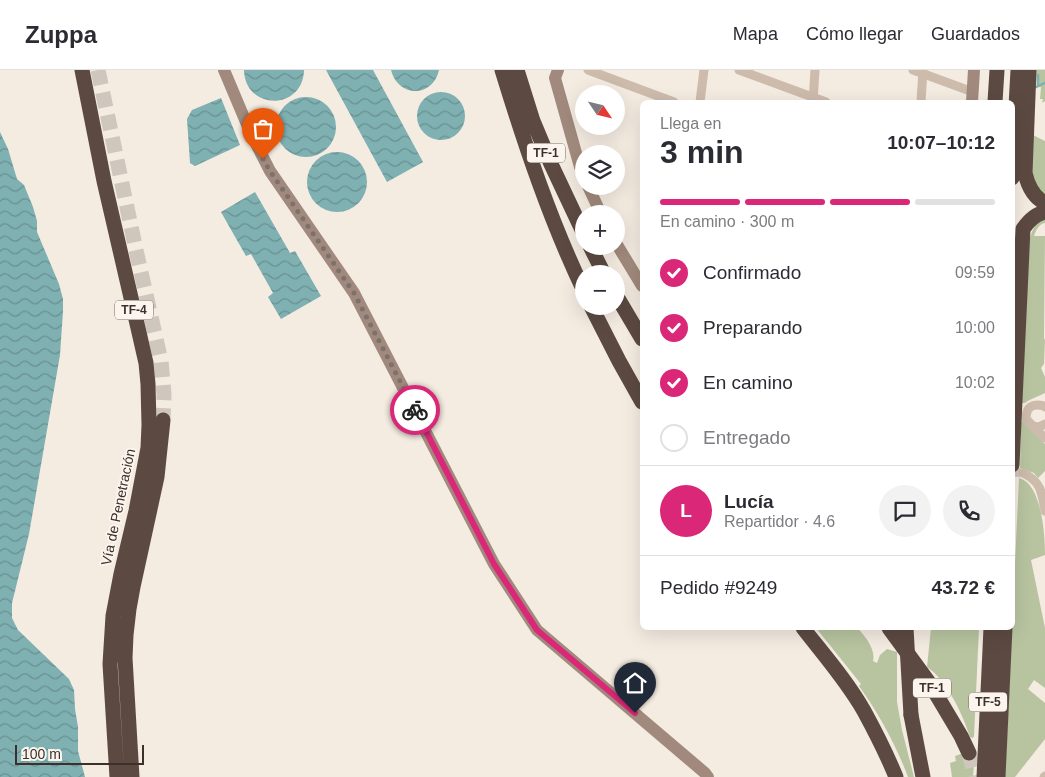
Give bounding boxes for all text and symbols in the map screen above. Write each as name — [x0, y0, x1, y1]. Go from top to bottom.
text: Zuppa — [25, 21, 97, 48]
text: Mapa — [733, 24, 778, 44]
text: Cómo llegar — [806, 24, 903, 44]
text: Guardados — [931, 24, 1020, 44]
north arrow — [575, 85, 625, 135]
map controls — [575, 85, 625, 315]
pin — [242, 108, 284, 159]
icon: bag — [249, 115, 277, 143]
text: Llega en — [660, 115, 721, 132]
text: 10:07–10:12 — [887, 132, 995, 153]
text: 3 min — [660, 134, 744, 170]
road number: TF-1 — [527, 144, 565, 162]
button: layers — [575, 145, 625, 195]
button: + — [575, 205, 625, 255]
text: En camino · 300 m — [660, 213, 794, 230]
icon: check — [660, 259, 688, 287]
text: Confirmado — [703, 262, 801, 283]
text: 09:59 — [955, 264, 995, 281]
button: − — [575, 265, 625, 315]
road number: TF-4 — [115, 300, 153, 320]
icon: check — [660, 314, 688, 342]
text: Preparando — [703, 317, 802, 338]
text: 10:00 — [955, 319, 995, 336]
icon: check — [660, 369, 688, 397]
text: En camino — [703, 372, 793, 393]
text: 10:02 — [955, 374, 995, 391]
courier — [390, 385, 440, 435]
icon: bike — [401, 396, 429, 424]
text: Entregado — [703, 427, 791, 448]
street label: Vía de Penetración — [98, 447, 138, 567]
button: chat — [879, 485, 931, 537]
button: phone — [943, 485, 995, 537]
text: Lucía — [724, 491, 774, 512]
text: L — [680, 500, 692, 521]
text: Repartidor · 4.6 — [724, 513, 835, 530]
text: Pedido #9249 — [660, 577, 777, 598]
text: 43.72 € — [932, 577, 995, 598]
pin — [614, 662, 656, 713]
icon: home — [621, 669, 649, 697]
road number: TF-1 — [913, 678, 951, 698]
road number: TF-5 — [969, 692, 1007, 712]
scale bar — [15, 742, 144, 765]
text: 100 m — [22, 746, 61, 762]

